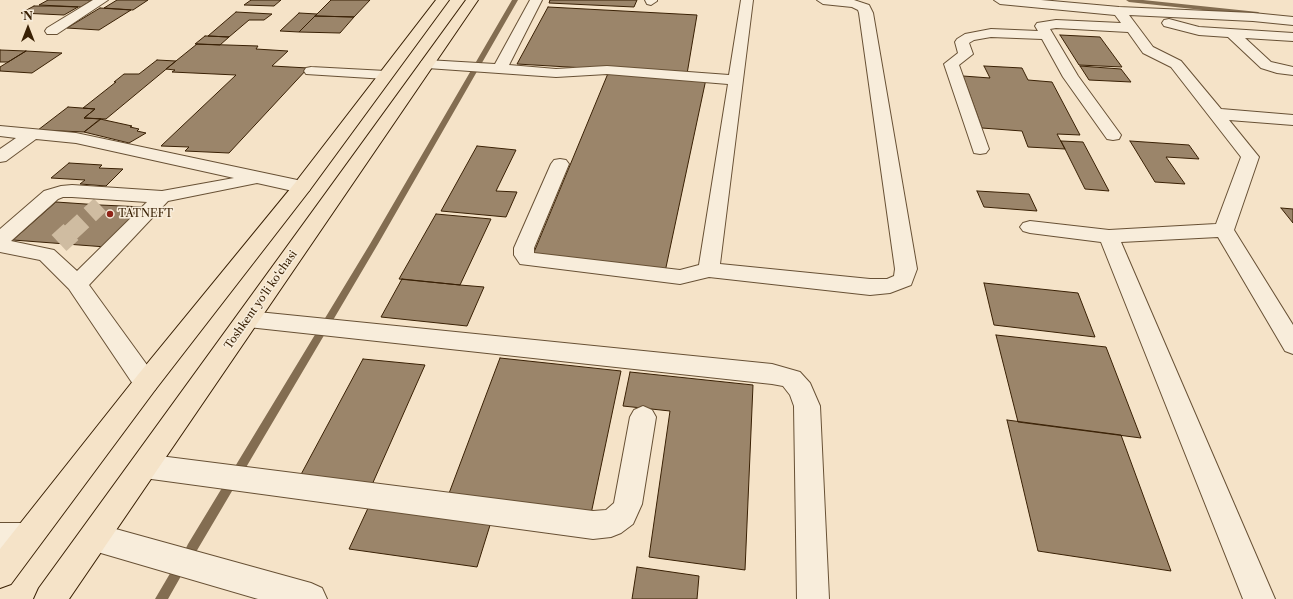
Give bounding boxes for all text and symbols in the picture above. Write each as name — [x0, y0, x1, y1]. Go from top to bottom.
north arrow — [8, 8, 48, 48]
text: N — [23, 9, 33, 23]
place label: TATNEFT — [118, 207, 173, 221]
marker: TATNEFT — [105, 209, 115, 219]
street label: Toshkent yo‘li ko‘chasi — [222, 248, 300, 352]

